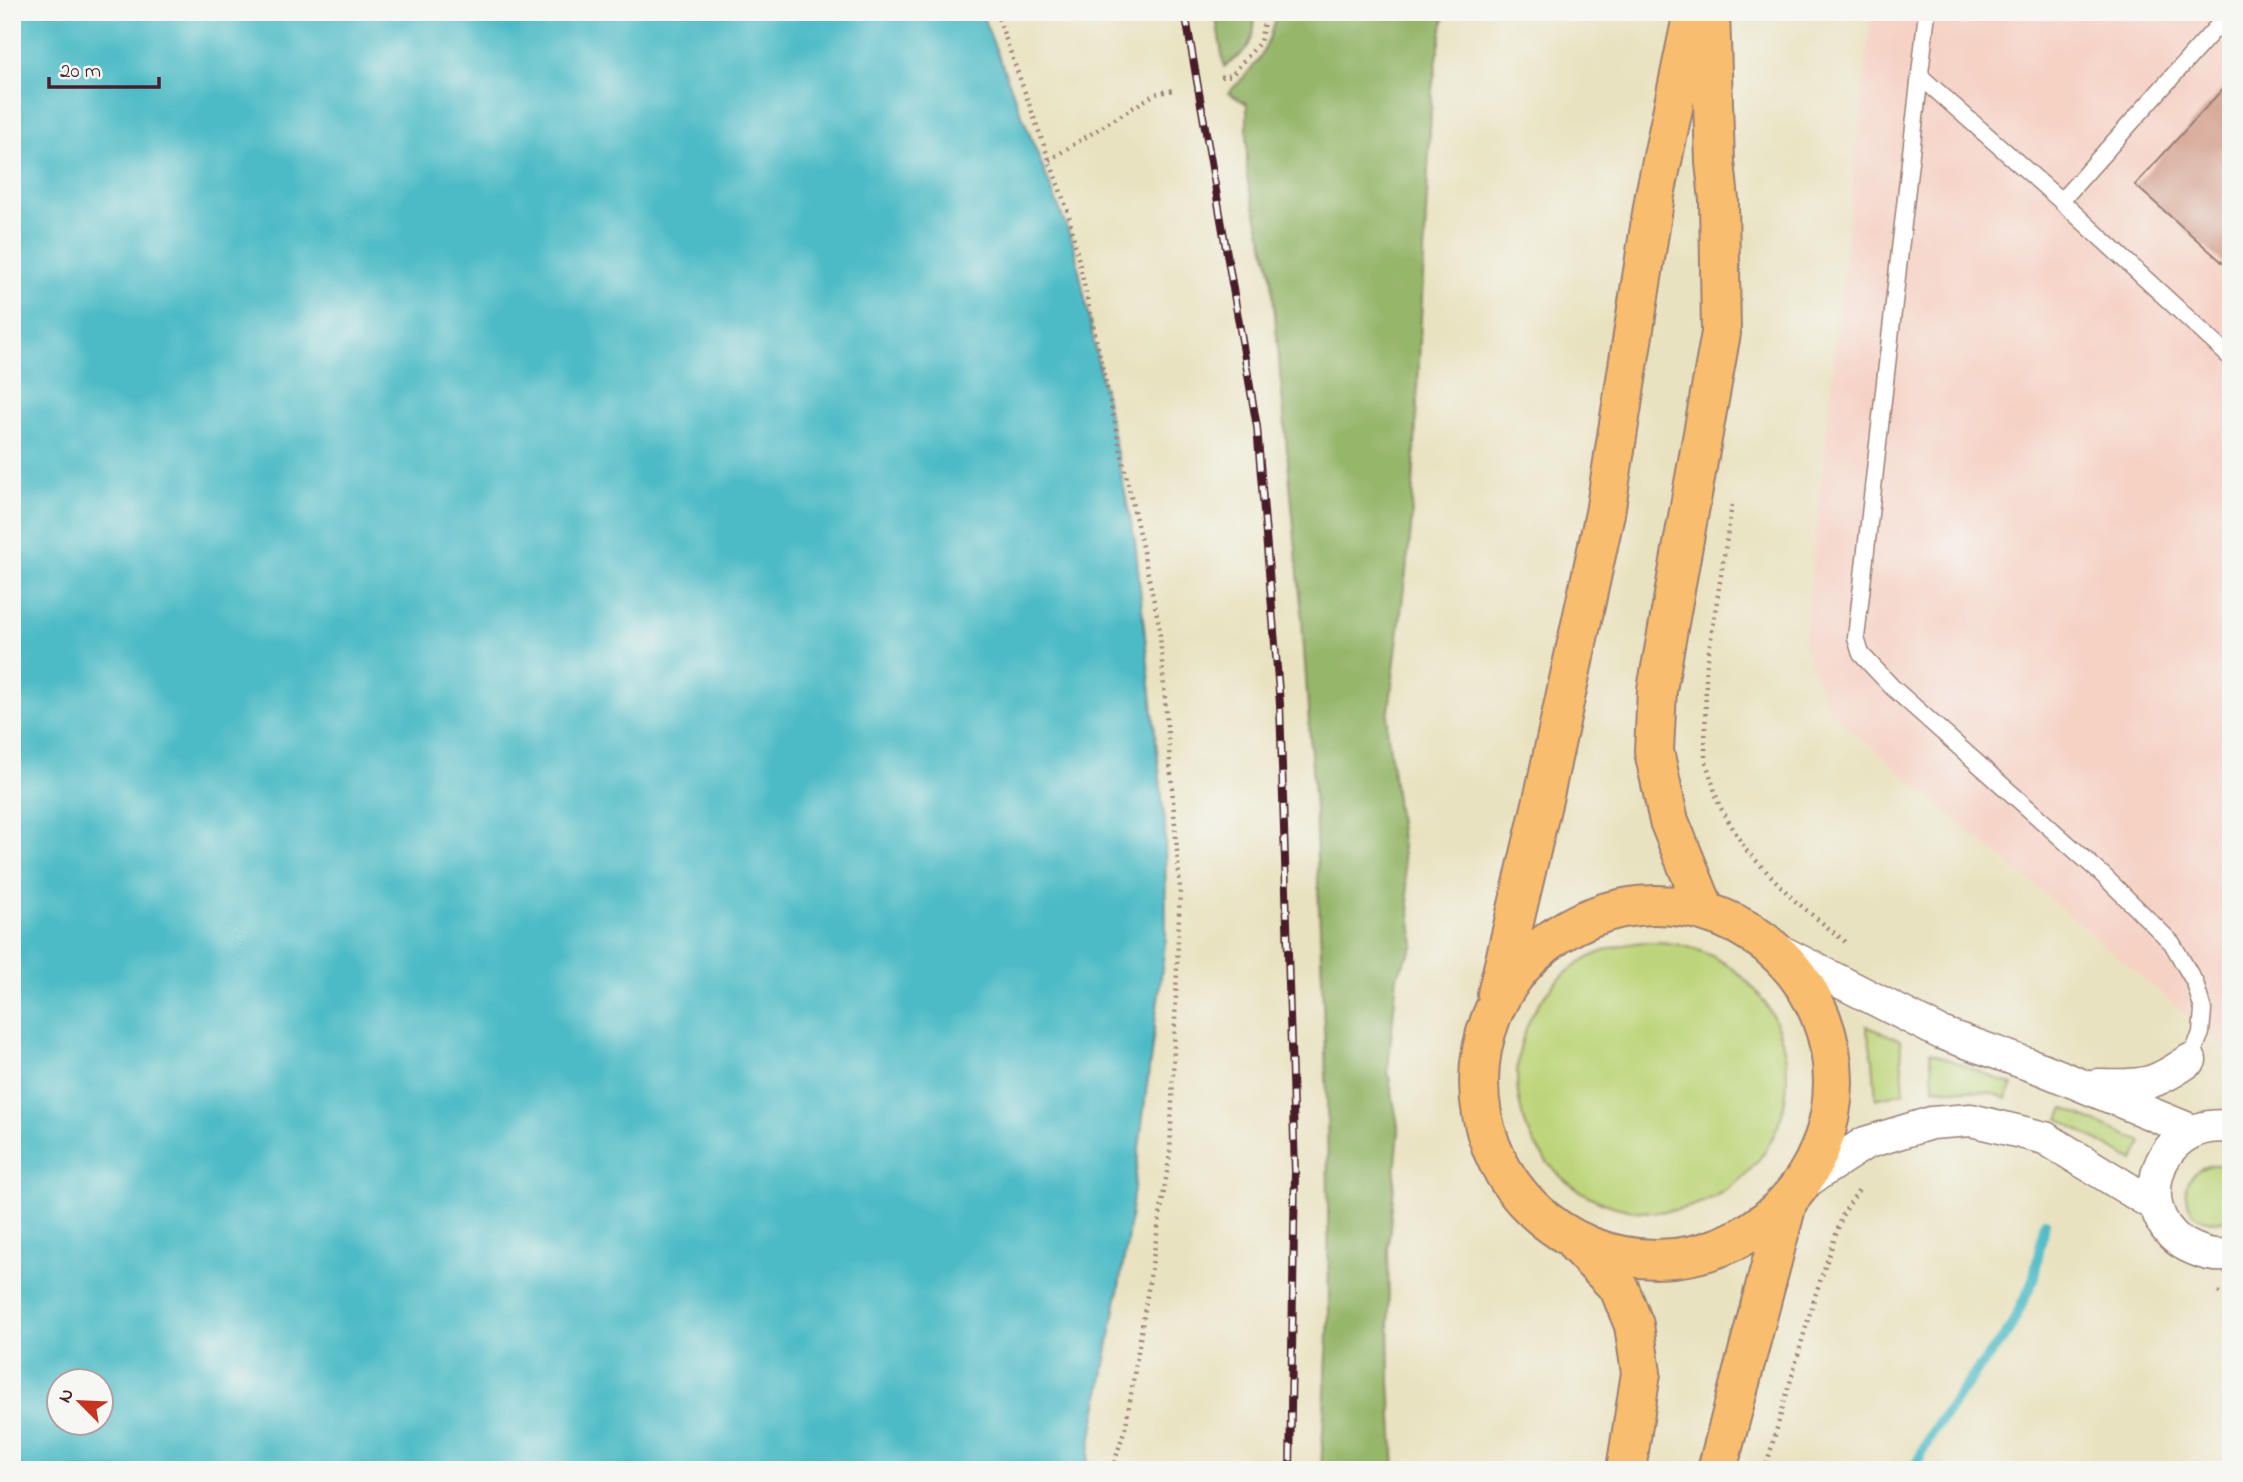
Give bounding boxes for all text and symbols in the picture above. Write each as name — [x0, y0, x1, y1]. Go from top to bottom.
scale bar — [49, 46, 159, 90]
text: 20 m — [60, 57, 101, 87]
north arrow — [46, 1366, 116, 1436]
text: N — [52, 1385, 82, 1407]

